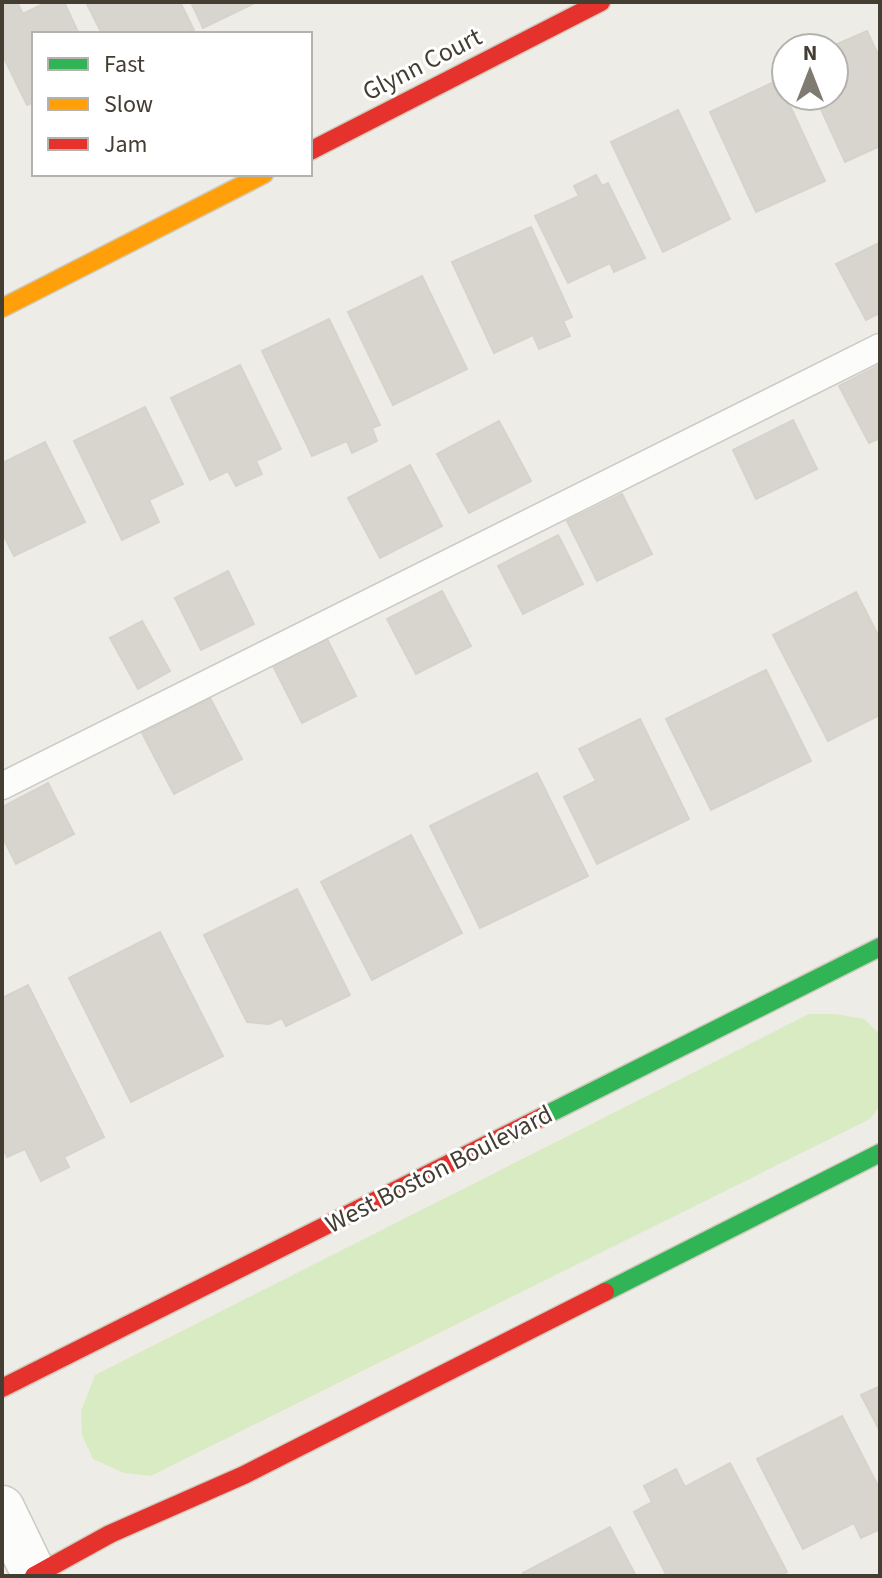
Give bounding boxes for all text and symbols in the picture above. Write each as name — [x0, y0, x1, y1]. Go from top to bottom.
street label: Glynn Court — [356, 18, 488, 110]
legend — [32, 32, 312, 176]
north arrow — [770, 32, 850, 112]
text: N — [803, 37, 817, 69]
text: Fast — [104, 47, 145, 82]
text: Slow — [104, 87, 153, 122]
text: Jam — [104, 127, 148, 162]
street label: West Boston Boulevard — [319, 1096, 559, 1242]

